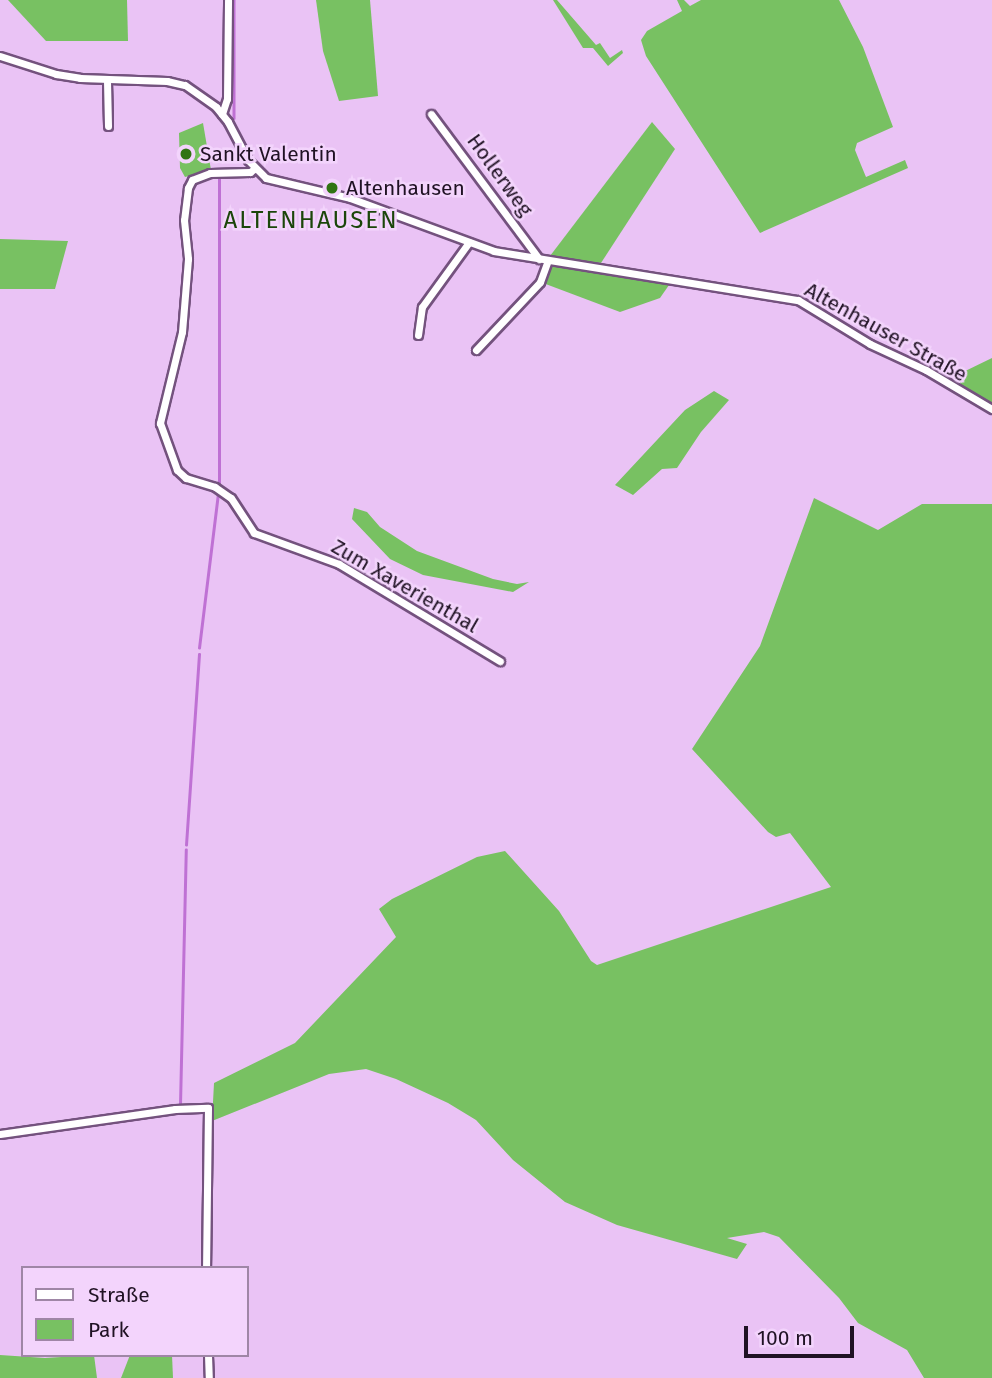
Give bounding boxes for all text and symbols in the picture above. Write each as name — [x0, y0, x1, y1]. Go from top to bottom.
street label: Hollerweg — [462, 129, 538, 221]
place label: Sankt Valentin — [200, 141, 337, 167]
marker: Sankt Valentin — [178, 146, 194, 162]
place label: Altenhausen — [346, 175, 465, 201]
marker: Altenhausen — [324, 180, 340, 196]
district label: ALTENHAUSEN — [225, 207, 397, 235]
street label: Altenhauser Straße — [800, 277, 972, 387]
street label: Zum Xaverienthal — [327, 534, 483, 638]
legend — [21, 1266, 248, 1357]
text: Straße — [88, 1282, 150, 1308]
scale bar — [747, 1312, 857, 1356]
text: Park — [88, 1317, 129, 1343]
text: 100 m — [757, 1325, 813, 1351]

